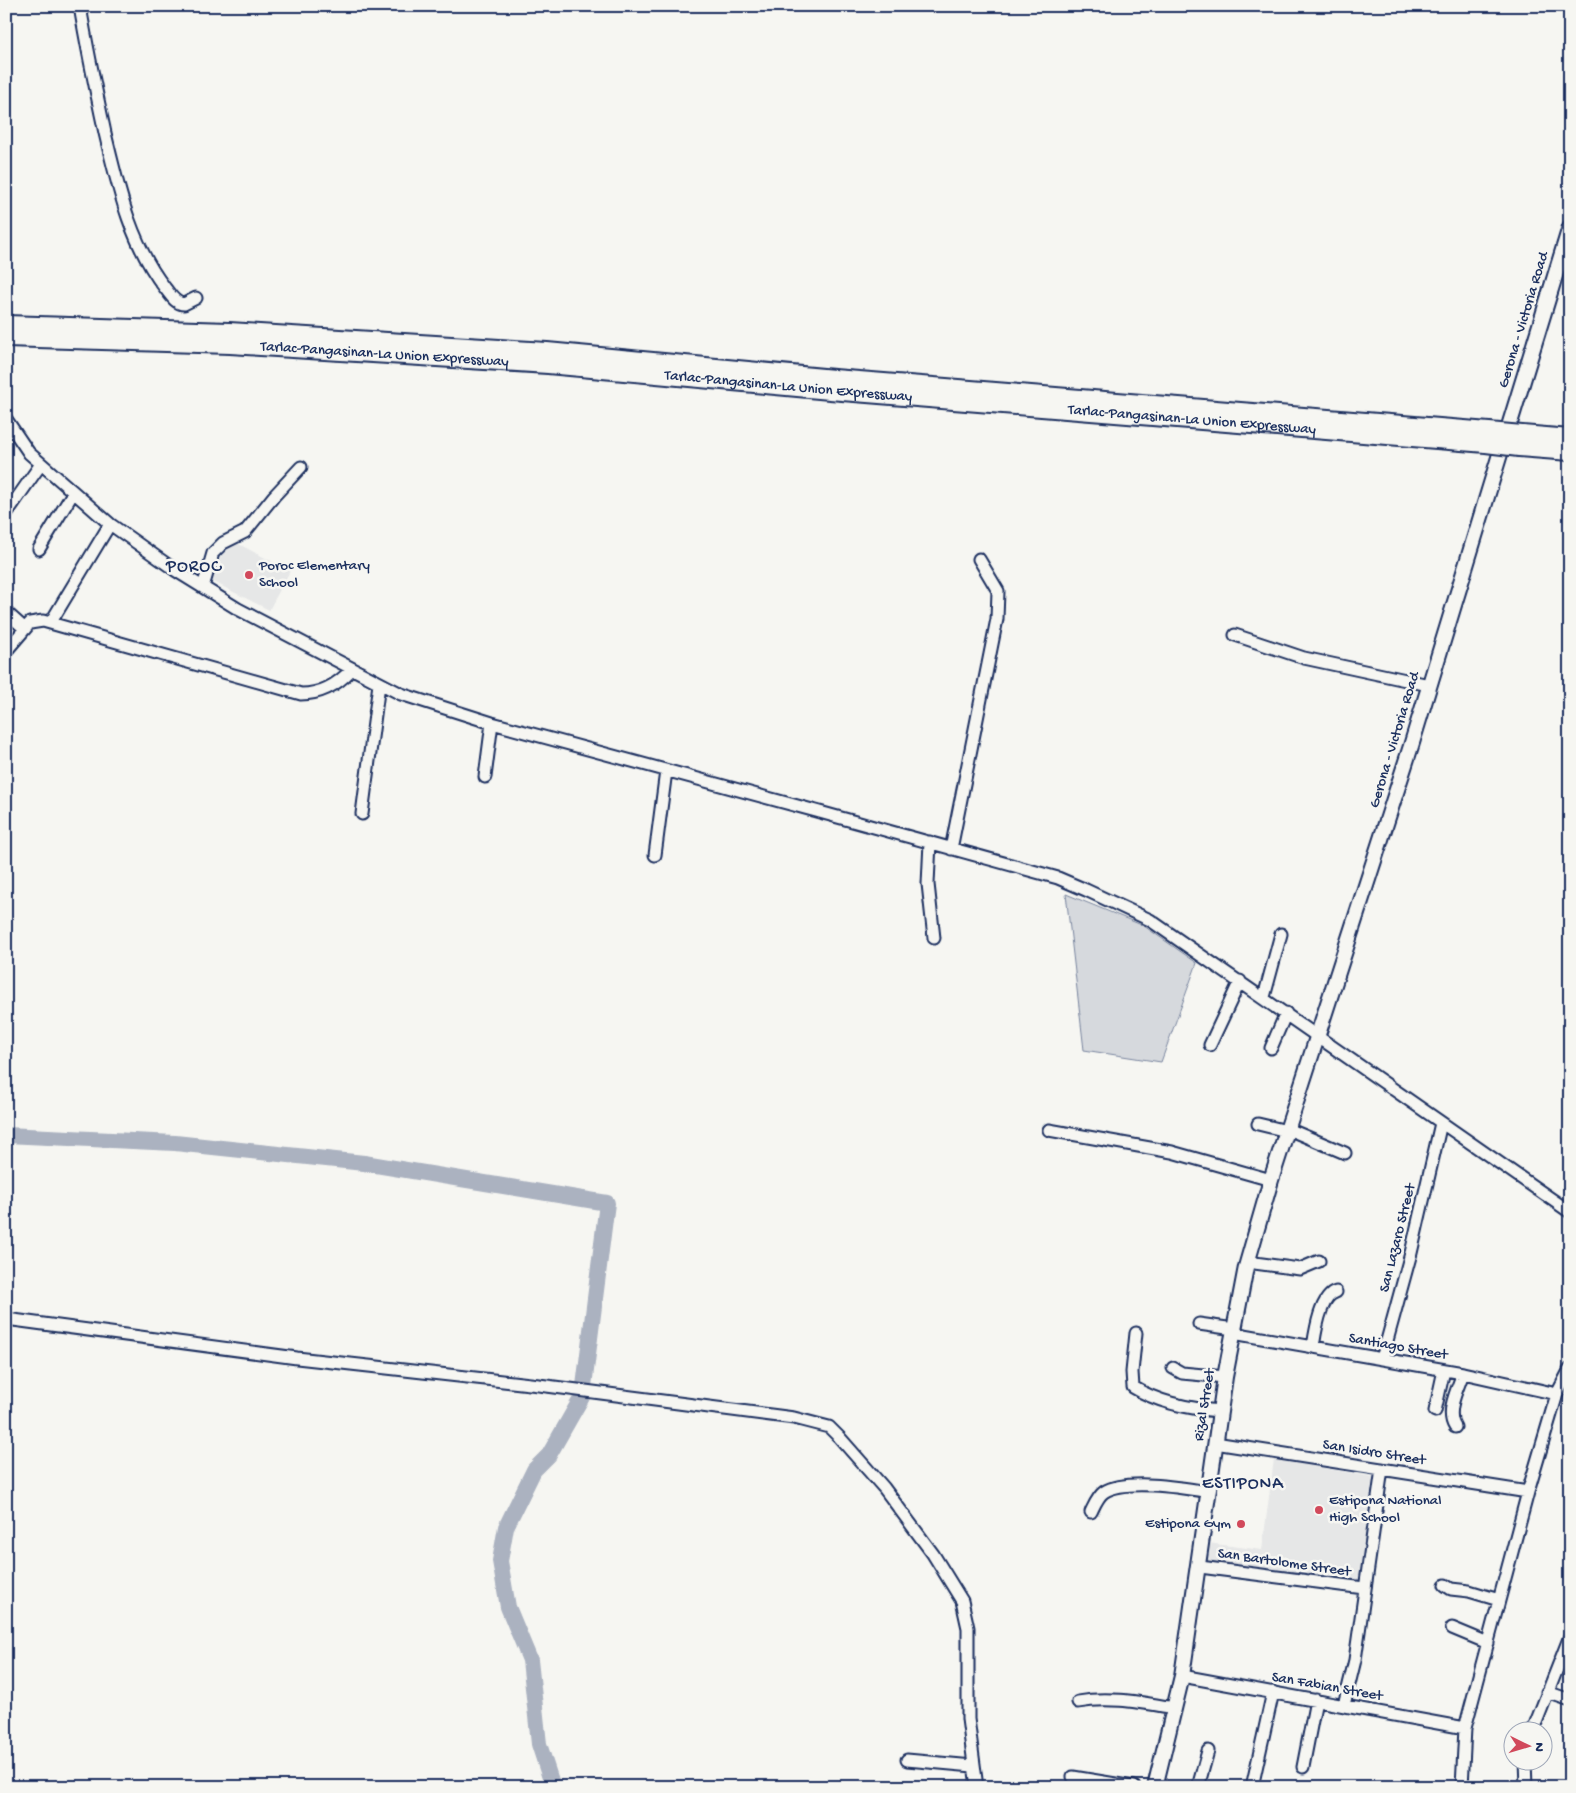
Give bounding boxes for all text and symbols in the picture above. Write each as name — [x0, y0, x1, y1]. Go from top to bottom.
street label: Gerona - Victoria Road — [1495, 249, 1554, 390]
street label: Tarlac-Pangasinan-La Union Expressway — [259, 338, 510, 372]
street label: Tarlac-Pangasinan-La Union Expressway — [663, 367, 913, 407]
street label: Tarlac-Pangasinan-La Union Expressway — [1066, 401, 1317, 439]
district label: POROC — [165, 557, 222, 578]
place label: Poroc Elementary School — [258, 557, 370, 592]
marker: Poroc Elementary School — [243, 569, 255, 581]
street label: Gerona - Victoria Road — [1366, 669, 1425, 810]
street label: San Lazaro Street — [1376, 1180, 1421, 1294]
street label: Santiago Street — [1347, 1329, 1451, 1365]
street label: Rizal Street — [1190, 1366, 1220, 1442]
street label: San Isidro Street — [1321, 1436, 1429, 1470]
district label: ESTIPONA — [1202, 1474, 1284, 1495]
place label: Estipona National High School — [1329, 1492, 1441, 1527]
marker: Estipona National High School — [1313, 1504, 1325, 1516]
place label: Estipona Gym — [1145, 1515, 1231, 1533]
marker: Estipona Gym — [1235, 1518, 1247, 1530]
street label: San Bartolome Street — [1216, 1545, 1354, 1582]
street label: San Fabian Street — [1270, 1668, 1386, 1706]
north arrow — [1504, 1720, 1554, 1770]
text: N — [1530, 1742, 1547, 1752]

